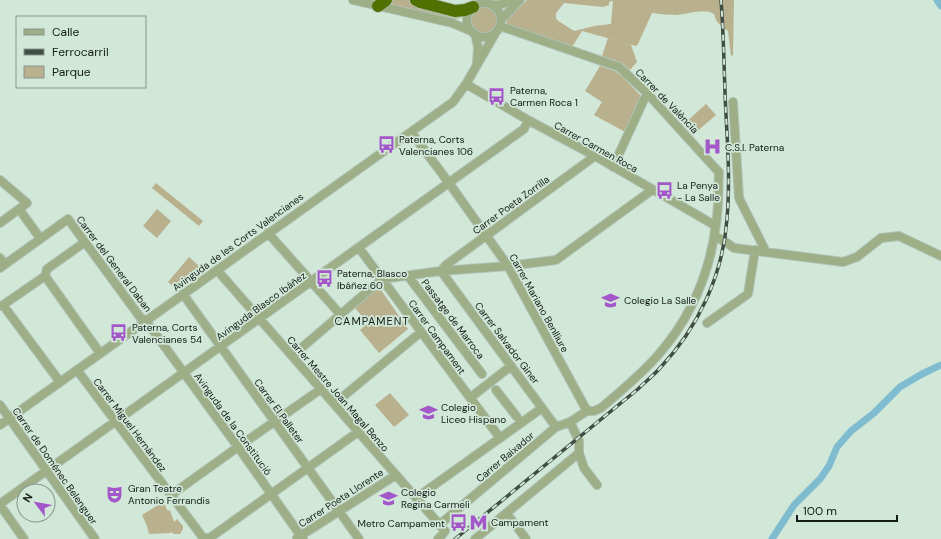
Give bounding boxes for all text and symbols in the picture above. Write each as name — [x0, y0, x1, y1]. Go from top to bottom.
legend — [16, 16, 146, 88]
text: Calle — [52, 24, 79, 40]
text: Ferrocarril — [52, 44, 109, 60]
text: Parque — [52, 64, 91, 80]
street label: Carrer de València — [633, 66, 701, 136]
place label: Paterna, Carmen Roca 1 — [510, 84, 578, 109]
bus stop icon: Paterna, Carmen Roca 1 — [487, 86, 507, 106]
street label: Carrer Carmen Roca — [552, 119, 640, 175]
place label: Paterna, Corts Valencianes 106 — [399, 133, 473, 158]
bus stop icon: Paterna, Corts Valencianes 106 — [376, 135, 396, 155]
hospital icon: C.S.I. Paterna — [702, 137, 722, 157]
place label: C.S.I. Paterna — [725, 141, 784, 154]
street label: Carrer Poeta Zorrilla — [470, 173, 552, 237]
place label: La Penya - La Salle — [677, 179, 720, 204]
bus stop icon: La Penya - La Salle — [654, 181, 674, 201]
street label: Avinguda de les Corts Valencianes — [170, 190, 306, 294]
street label: Carrer del General Daban — [74, 213, 155, 315]
street label: Carrer Mariano Benlliure — [506, 251, 572, 355]
place label: Paterna, Blasco Ibáñez 60 — [337, 267, 407, 292]
street label: Avinguda Blasco Ibáñez — [213, 269, 309, 343]
bus stop icon: Paterna, Blasco Ibáñez 60 — [314, 269, 334, 289]
street label: Passatge de Marroca — [419, 276, 487, 362]
school or university icon: Colegio La Salle — [601, 290, 621, 310]
place label: Colegio La Salle — [624, 294, 697, 307]
street label: Carrer Campament — [405, 297, 469, 377]
street label: Carrer Salvador Giner — [472, 299, 542, 387]
district label: CAMPAMENT — [334, 314, 410, 328]
place label: Paterna, Corts Valencianes 54 — [132, 321, 202, 346]
bus stop icon: Paterna, Corts Valencianes 54 — [109, 323, 129, 343]
street label: Carrer Mestre Joan Magal Benzo — [284, 333, 392, 455]
street label: Avinguda de la Constitució — [191, 370, 275, 478]
street label: Carrer Miguel Hernández — [90, 375, 170, 475]
street label: Carrer El Palleter — [251, 376, 307, 446]
place label: Colegio Liceo Hispano — [441, 401, 506, 426]
school or university icon: Colegio Liceo Hispano — [418, 403, 438, 423]
street label: Carrer de Doménec Belenguer — [10, 405, 101, 527]
street label: Carrer Baixador — [473, 429, 537, 485]
street label: Carrer Poeta Llorente — [296, 466, 386, 530]
place label: Gran Teatre Antonio Ferrandis — [128, 482, 210, 507]
north arrow — [16, 483, 56, 523]
theatre icon: Gran Teatre Antonio Ferrandis — [105, 484, 125, 504]
place label: Colegio Regina Carmeli — [401, 486, 470, 511]
school or university icon: Colegio Regina Carmeli — [378, 488, 398, 508]
text: N — [19, 491, 36, 505]
scale bar — [797, 497, 897, 523]
text: 100 m — [803, 503, 837, 519]
metro station icon: Campament — [468, 512, 488, 532]
bus stop icon: Metro Campament — [448, 513, 468, 533]
place label: Campament — [491, 516, 549, 529]
place label: Metro Campament — [358, 517, 445, 530]

